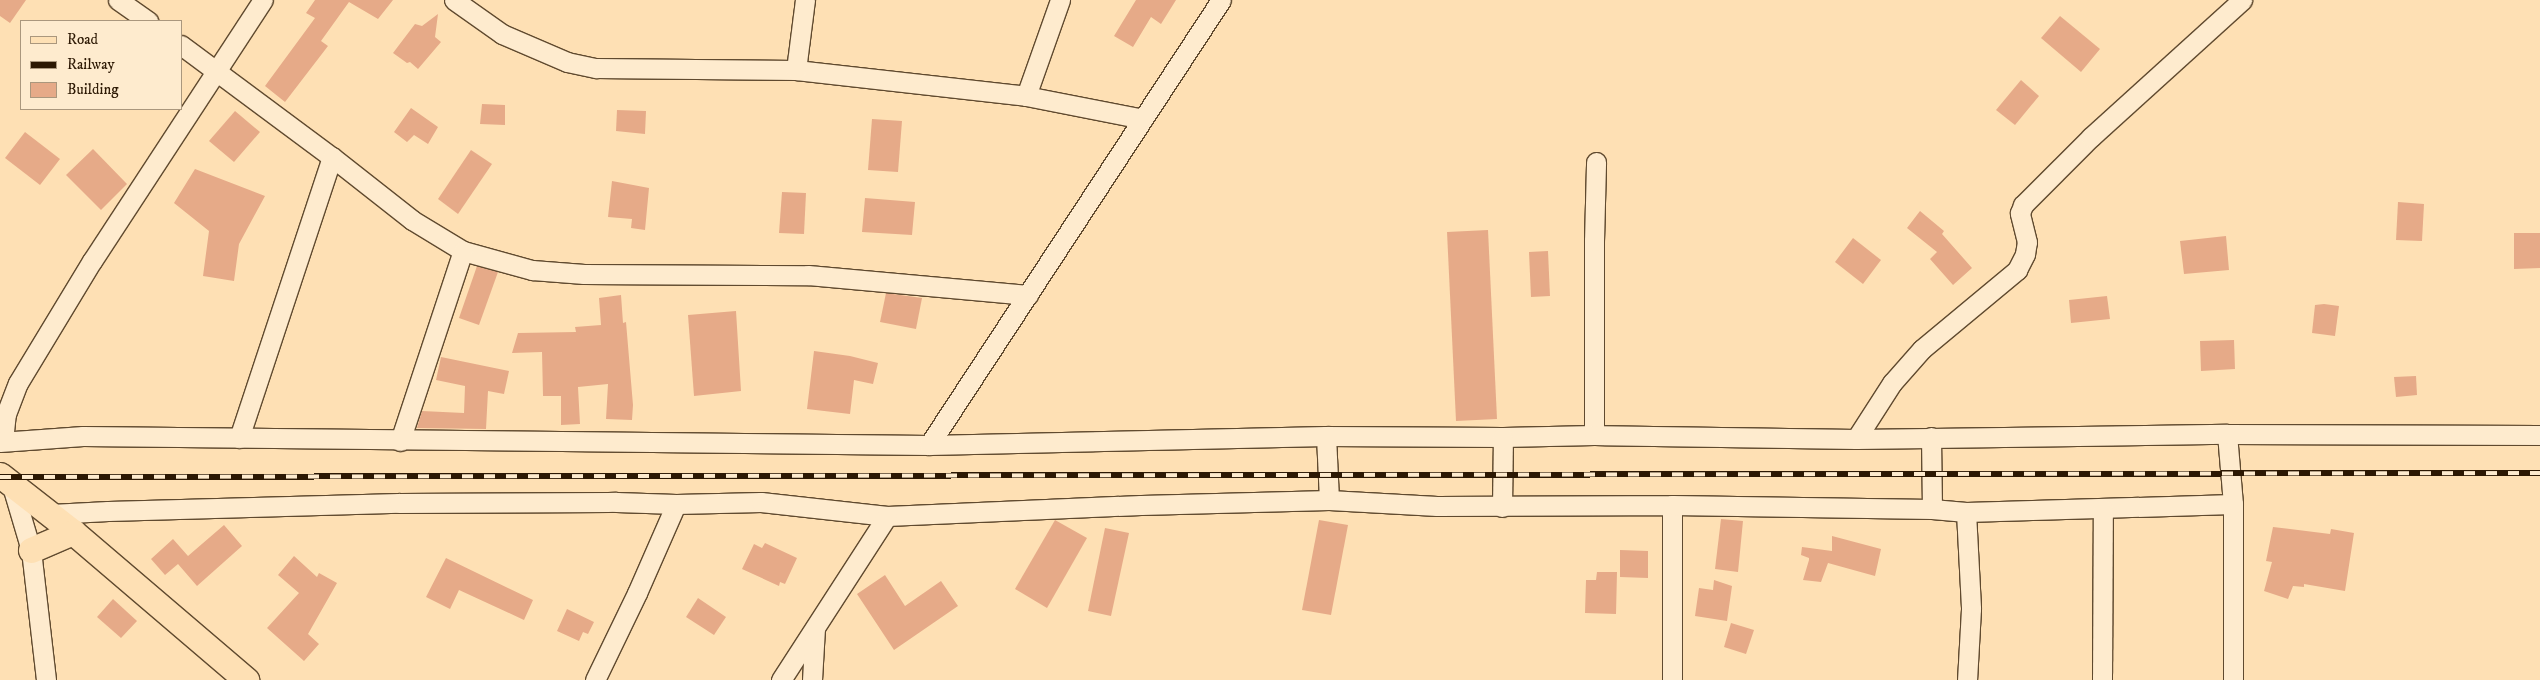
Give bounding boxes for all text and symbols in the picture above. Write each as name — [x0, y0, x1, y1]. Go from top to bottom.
legend — [20, 20, 182, 110]
text: Road — [67, 30, 98, 49]
text: Railway — [67, 55, 115, 74]
text: Building — [67, 80, 119, 99]

